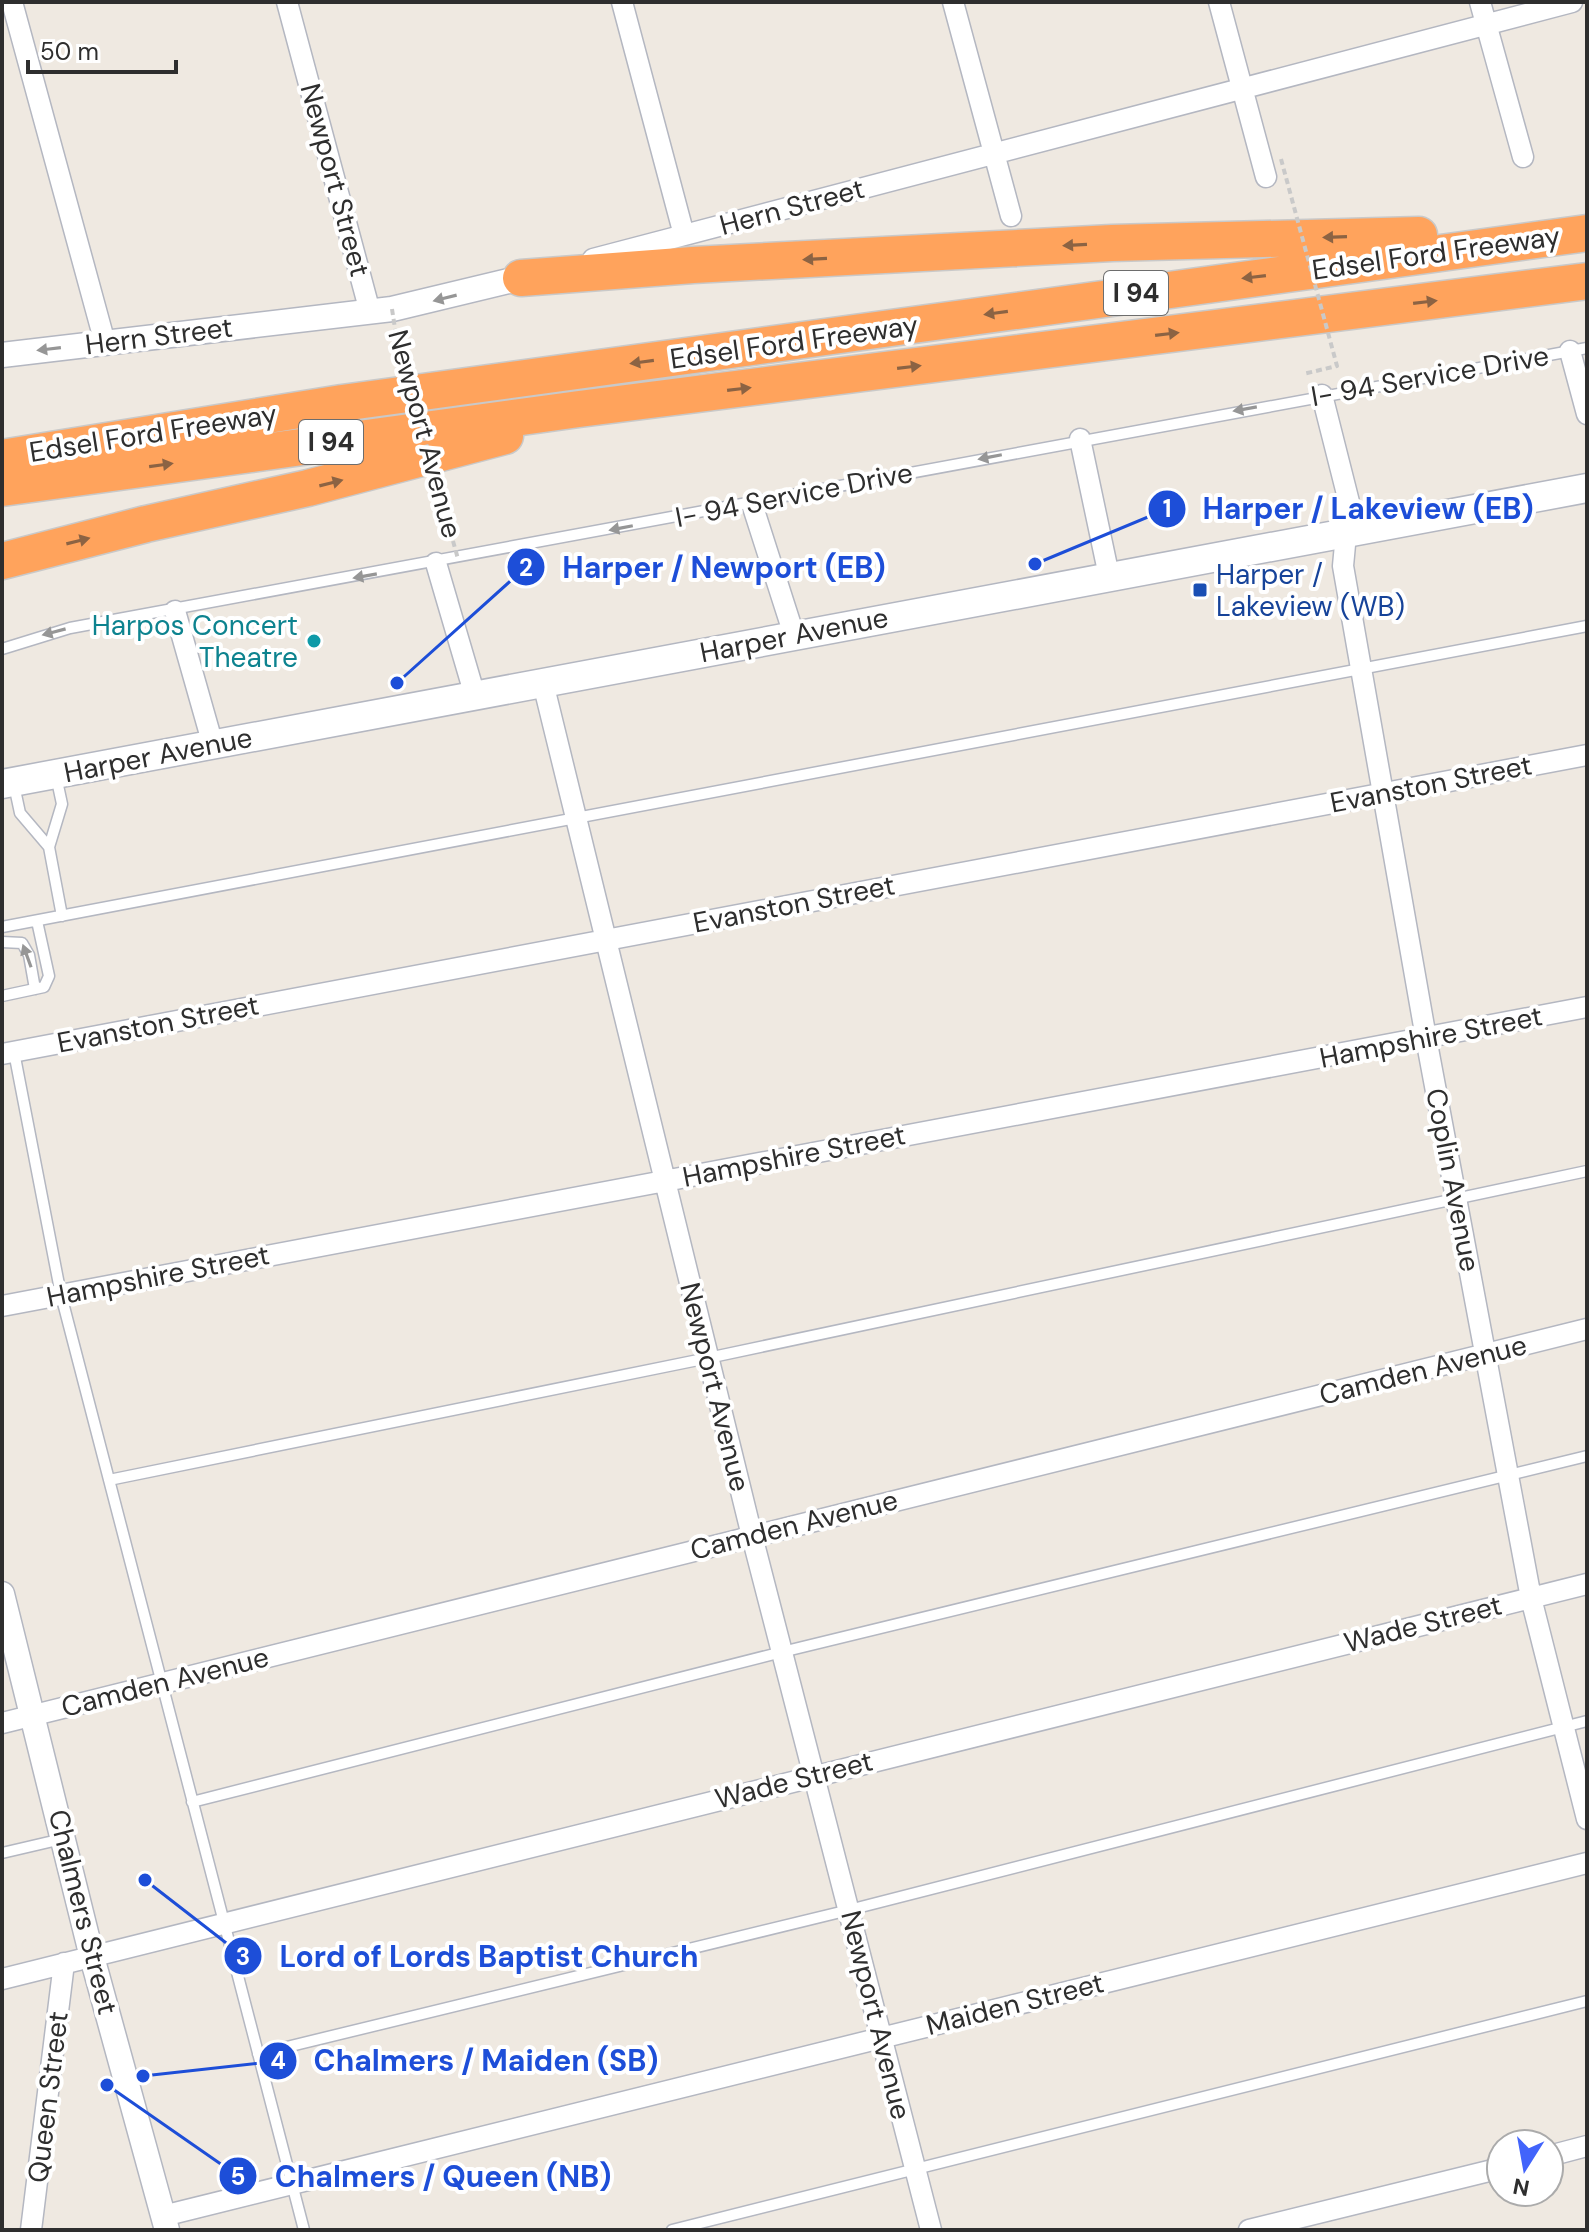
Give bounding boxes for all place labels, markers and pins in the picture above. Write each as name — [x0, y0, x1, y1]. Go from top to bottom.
callout: Harper / Lakeview (EB) — [1147, 482, 1550, 536]
callout: Harper / Newport (EB) — [506, 540, 901, 594]
place label: Harper / Lakeview (WB) — [1216, 556, 1405, 625]
marker: Harper / Lakeview (WB) — [1191, 581, 1209, 599]
place label: Harpos Concert Theatre — [92, 607, 298, 676]
marker: Harpos Concert Theatre — [305, 632, 323, 650]
callout: Lord of Lords Baptist Church — [223, 1929, 714, 1983]
callout: Chalmers / Maiden (SB) — [258, 2034, 675, 2088]
callout: Chalmers / Queen (NB) — [218, 2149, 627, 2203]

